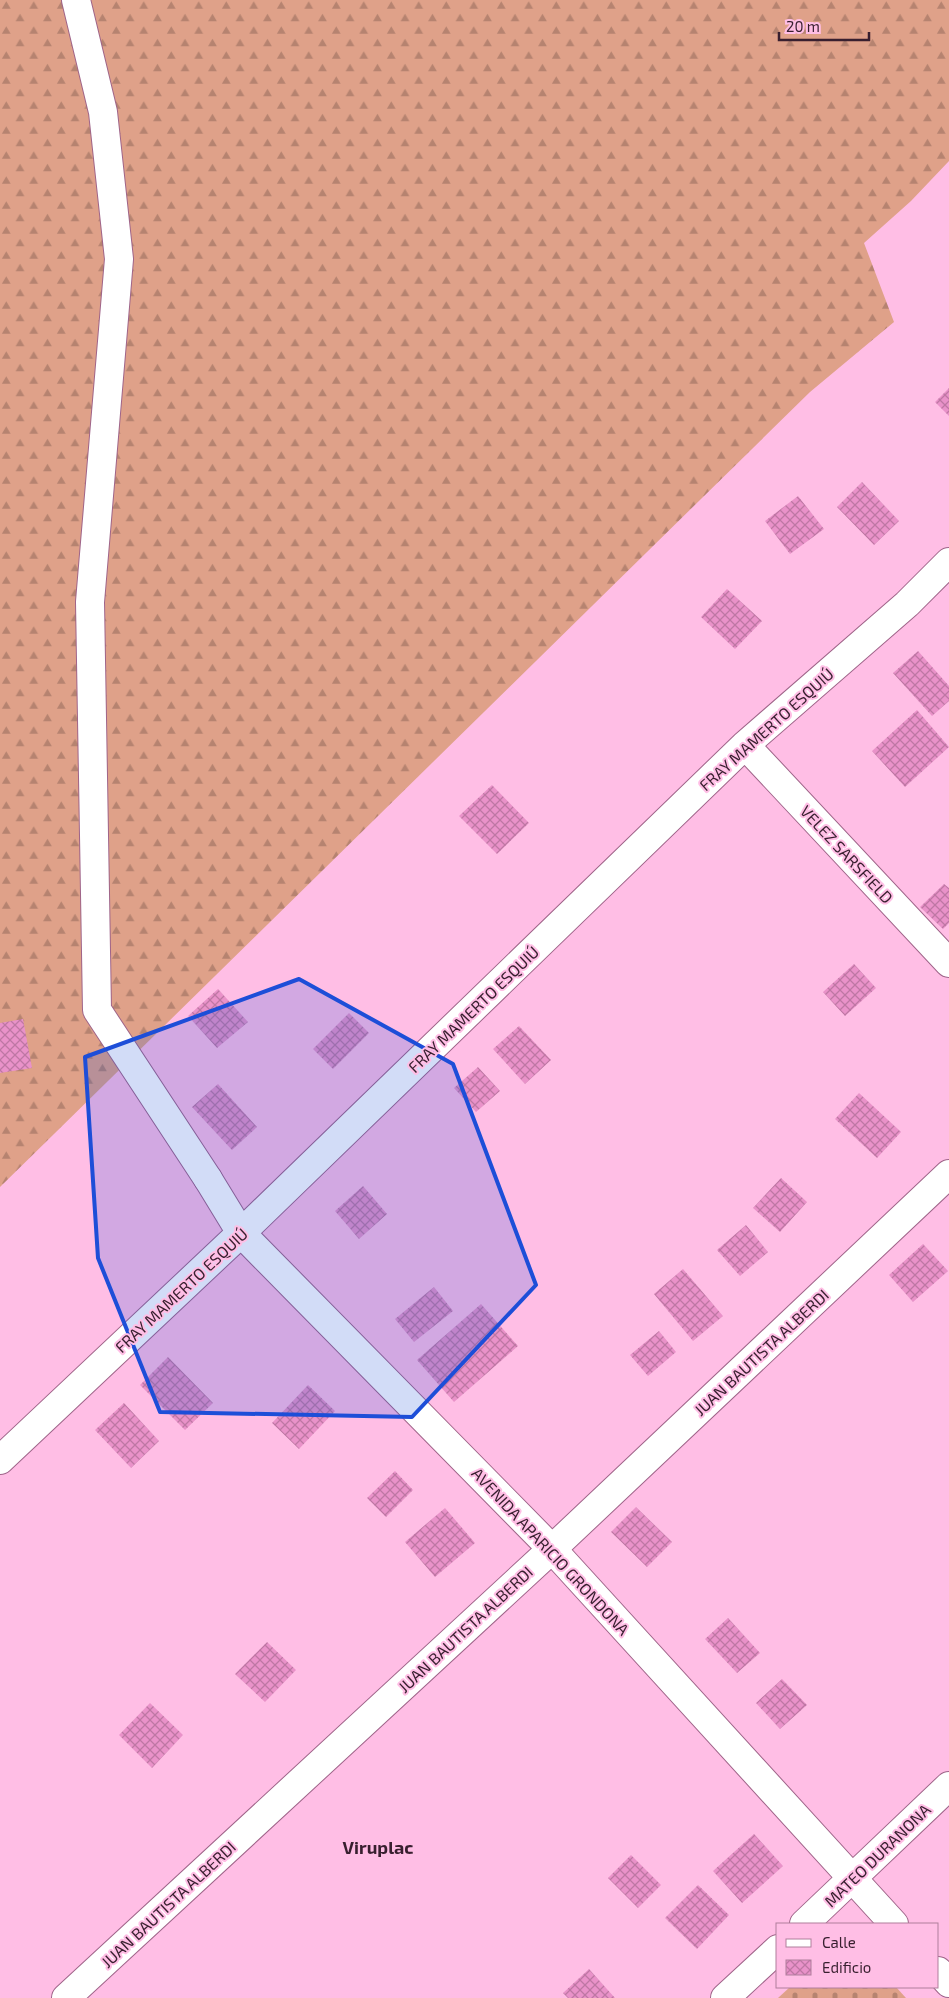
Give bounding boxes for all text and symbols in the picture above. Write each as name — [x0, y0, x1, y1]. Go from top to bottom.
scale bar — [779, 10, 869, 42]
text: 20 m — [786, 17, 820, 35]
street label: FRAY MAMERTO ESQUIÚ — [695, 664, 838, 795]
street label: VELEZ SARSFIELD — [797, 801, 897, 907]
street label: FRAY MAMERTO ESQUIÚ — [404, 942, 543, 1077]
street label: FRAY MAMERTO ESQUIÚ — [111, 1224, 252, 1357]
street label: JUAN BAUTISTA ALBERDI — [690, 1285, 832, 1419]
street label: AVENIDA APARICIO GRONDONA — [468, 1463, 634, 1639]
street label: JUAN BAUTISTA ALBERDI — [394, 1562, 536, 1696]
street label: MATEO DURANONA — [820, 1800, 934, 1910]
district label: Viruplac — [343, 1836, 413, 1858]
street label: JUAN BAUTISTA ALBERDI — [97, 1837, 239, 1971]
legend — [776, 1923, 939, 1988]
text: Calle — [822, 1933, 856, 1951]
text: Edificio — [822, 1958, 871, 1976]

